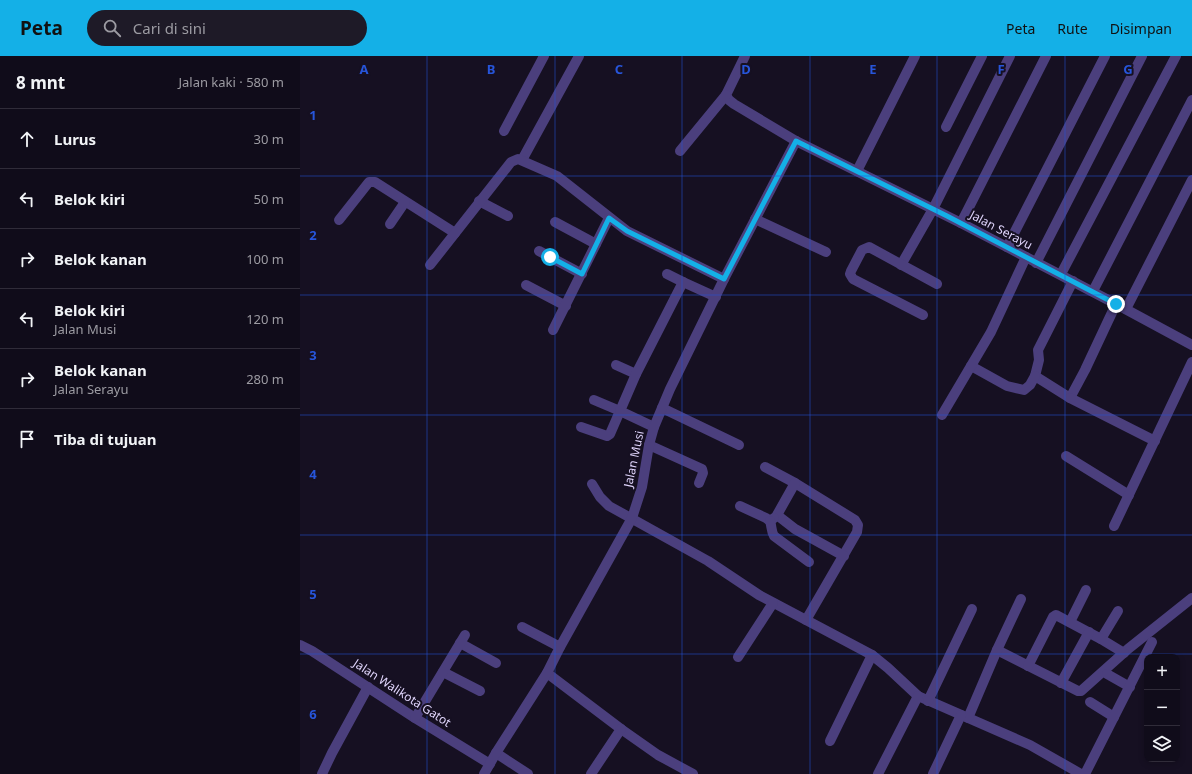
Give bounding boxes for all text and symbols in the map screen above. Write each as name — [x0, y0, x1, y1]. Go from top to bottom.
search box — [87, 10, 367, 46]
text: Peta — [20, 15, 63, 41]
icon: search — [101, 17, 123, 39]
text: Cari di sini — [133, 18, 206, 38]
text: Peta — [1006, 19, 1035, 38]
text: Rute — [1057, 19, 1088, 38]
text: Disimpan — [1110, 19, 1172, 38]
text: A — [360, 60, 369, 78]
text: B — [487, 60, 495, 78]
text: C — [615, 60, 623, 78]
text: D — [741, 60, 751, 78]
text: E — [869, 60, 877, 78]
text: F — [997, 60, 1005, 78]
text: G — [1123, 60, 1133, 78]
text: 8 mnt — [16, 71, 65, 94]
text: Jalan kaki · 580 m — [178, 73, 284, 91]
text: 1 — [309, 106, 317, 124]
icon: ahead — [16, 128, 38, 150]
text: Lurus — [54, 129, 96, 149]
text: 30 m — [254, 130, 284, 148]
icon: left — [16, 188, 38, 210]
text: Belok kiri — [54, 189, 125, 209]
text: 50 m — [254, 190, 284, 208]
street label: Jalan Serayu — [966, 205, 1036, 253]
text: 2 — [309, 226, 317, 244]
icon: right — [16, 248, 38, 270]
route start — [541, 248, 559, 266]
text: Belok kanan — [54, 249, 147, 269]
text: 100 m — [246, 250, 284, 268]
route end — [1107, 295, 1125, 313]
text: Belok kiri — [54, 300, 125, 320]
icon: left — [16, 308, 38, 330]
text: 120 m — [246, 310, 284, 328]
text: Jalan Musi — [54, 320, 116, 338]
text: 3 — [309, 346, 317, 364]
text: Belok kanan — [54, 360, 147, 380]
icon: right — [16, 368, 38, 390]
text: 280 m — [246, 370, 284, 388]
text: Jalan Serayu — [54, 380, 128, 398]
icon: arrive — [16, 428, 38, 450]
text: Tiba di tujuan — [54, 429, 157, 449]
street label: Jalan Musi — [619, 429, 648, 490]
text: 4 — [309, 465, 317, 483]
text: 5 — [309, 585, 317, 603]
street label: Jalan Walikota Gatot — [349, 654, 455, 731]
map controls — [1144, 654, 1180, 762]
button: + — [1144, 654, 1180, 690]
button: − — [1144, 690, 1180, 726]
text: 6 — [309, 705, 317, 723]
button: layers — [1144, 726, 1180, 762]

